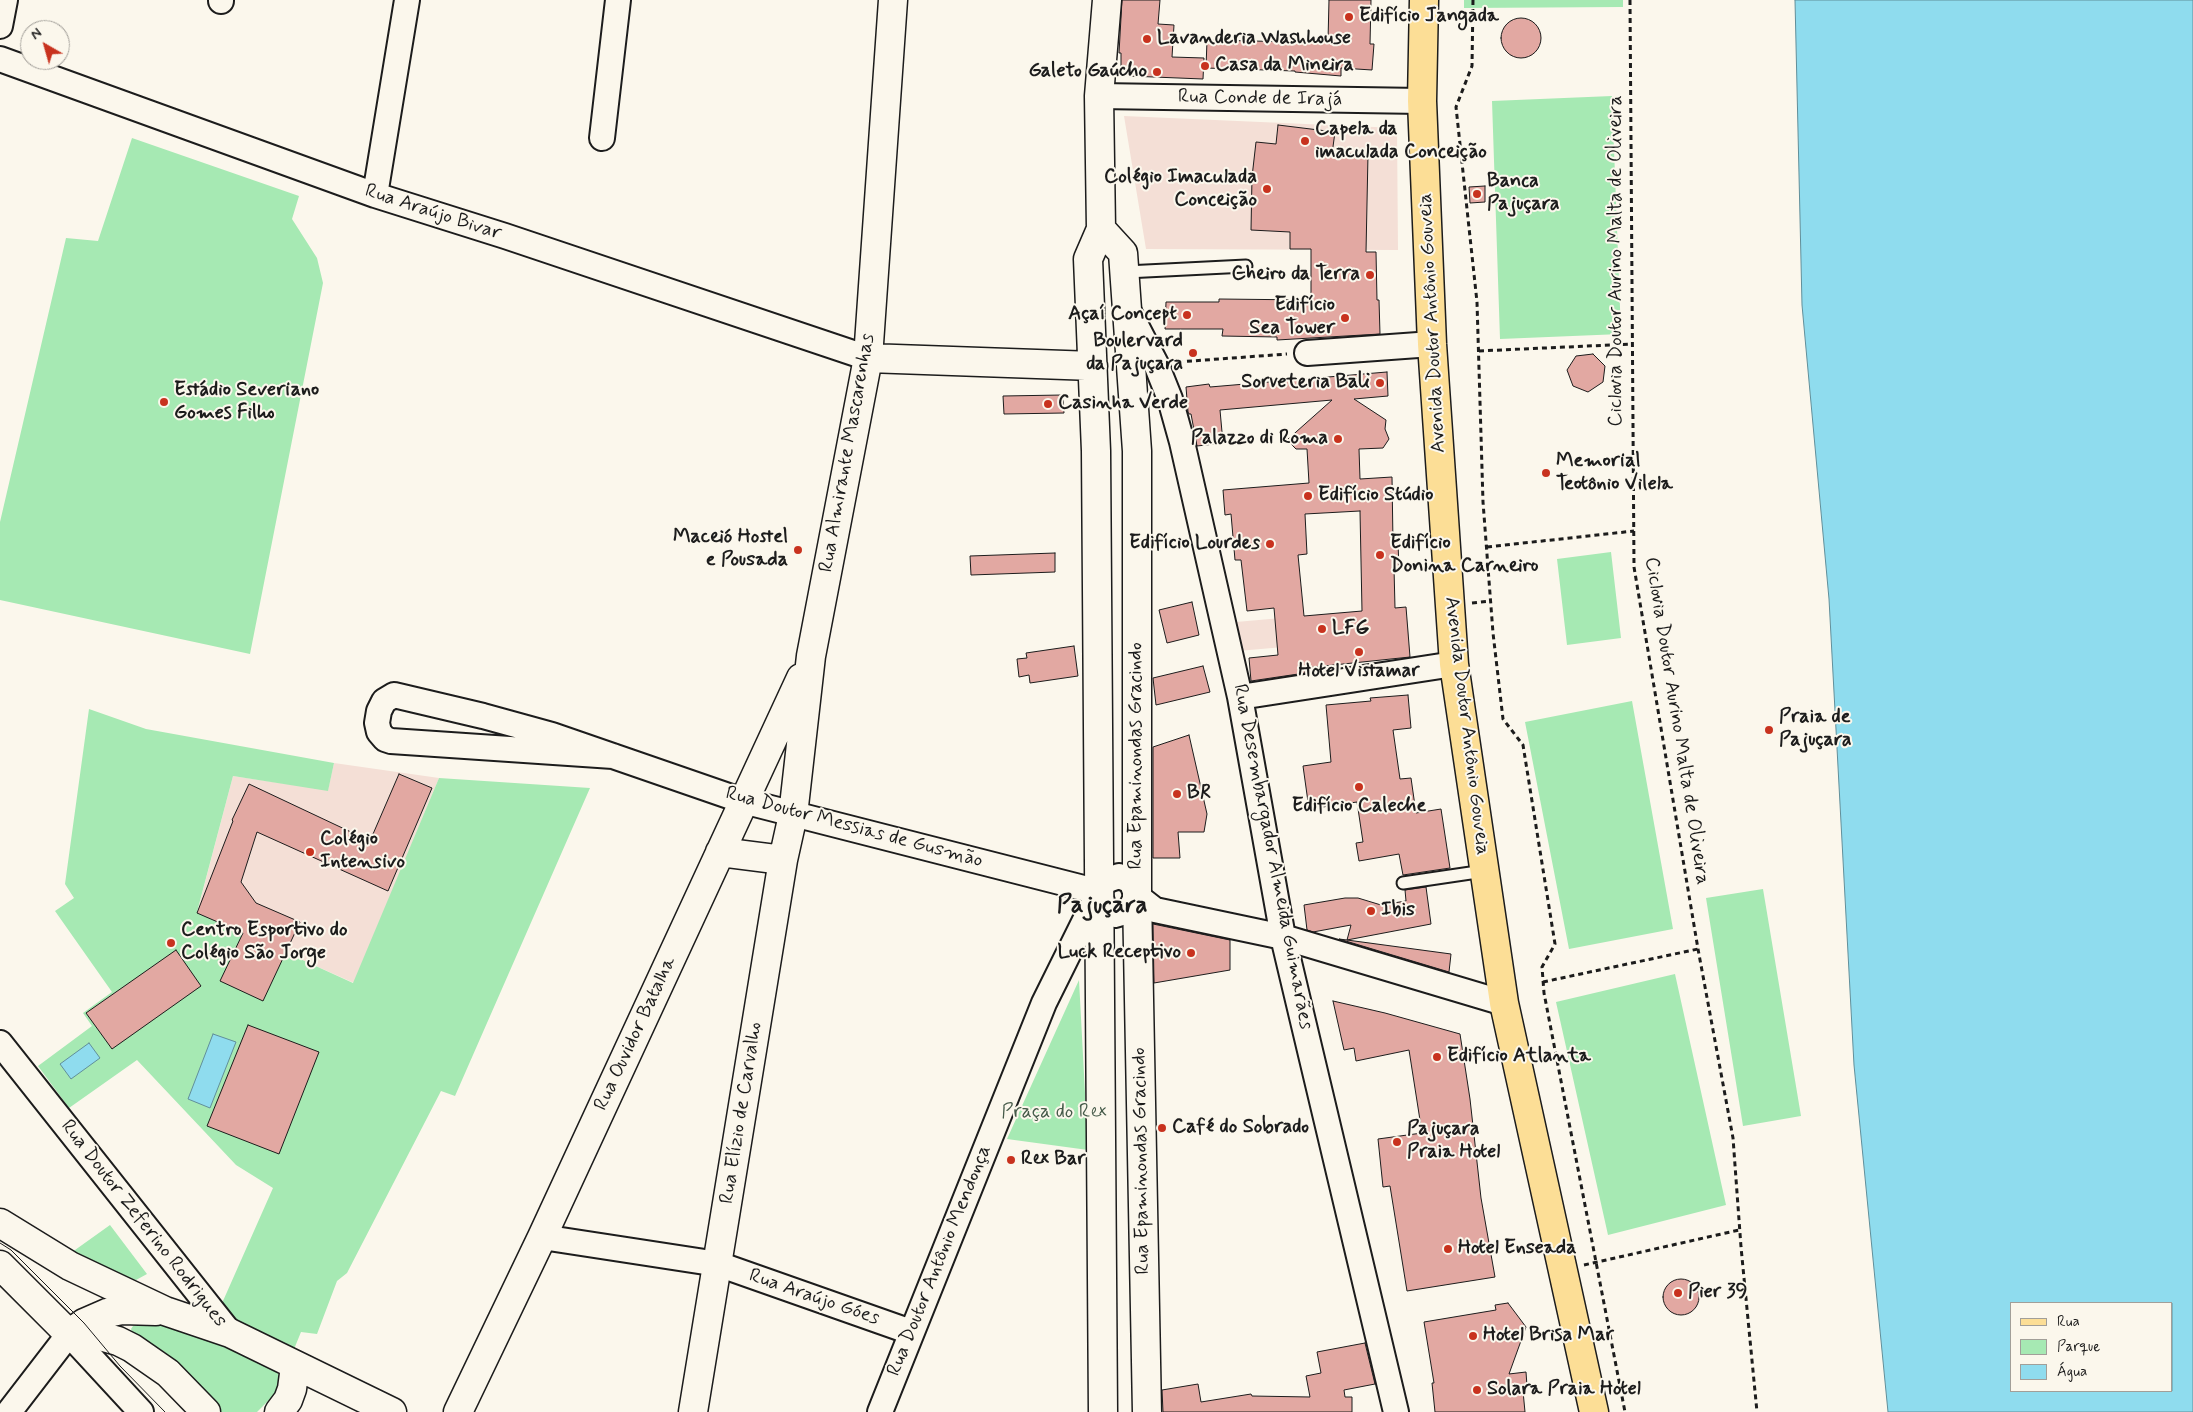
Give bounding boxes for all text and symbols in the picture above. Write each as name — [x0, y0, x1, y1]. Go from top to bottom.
place label: Edifício Jangada — [1359, 5, 1499, 29]
marker: Edifício Jangada — [1343, 11, 1355, 23]
north arrow — [20, 20, 70, 70]
text: N — [27, 24, 46, 44]
place label: Lavanderia Washhouse — [1157, 27, 1351, 51]
marker: Lavanderia Washhouse — [1141, 33, 1153, 45]
place label: Casa da Mineira — [1215, 54, 1354, 78]
place label: Galeto Gaúcho — [1028, 60, 1147, 84]
marker: Casa da Mineira — [1199, 60, 1211, 72]
marker: Galeto Gaúcho — [1151, 66, 1163, 78]
street label: Rua Conde de Irajá — [1178, 86, 1342, 112]
street label: Ciclovia Doutor Aurino Malta de Oliveira — [1605, 95, 1629, 427]
place label: Capela da imaculada Conceição — [1315, 118, 1487, 165]
marker: Capela da imaculada Conceição — [1299, 135, 1311, 147]
place label: Colégio Imaculada Conceição — [1104, 166, 1257, 213]
place label: Banca Pajuçara — [1487, 170, 1560, 217]
street label: Rua Araújo Bivar — [362, 180, 504, 246]
marker: Colégio Imaculada Conceição — [1261, 183, 1273, 195]
marker: Banca Pajuçara — [1471, 188, 1483, 200]
street label: Avenida Doutor Antônio Gouveia — [1414, 192, 1452, 454]
place label: Cheiro da Terra — [1231, 263, 1360, 287]
marker: Cheiro da Terra — [1364, 269, 1376, 281]
place label: Edifício Sea Tower — [1249, 294, 1335, 341]
place label: Açaí Concept — [1068, 303, 1177, 327]
marker: Açaí Concept — [1181, 309, 1193, 321]
marker: Edifício Sea Tower — [1339, 312, 1351, 324]
place label: Boulervard da Pajuçara — [1086, 330, 1183, 377]
street label: Rua Almirante Mascarenhas — [815, 332, 881, 574]
marker: Boulervard da Pajuçara — [1187, 347, 1199, 359]
place label: Sorveteria Bali — [1241, 371, 1370, 395]
marker: Sorveteria Bali — [1374, 377, 1386, 389]
place label: Estádio Severiano Gomes Filho — [174, 379, 319, 426]
place label: Casinha Verde — [1058, 392, 1188, 416]
marker: Estádio Severiano Gomes Filho — [158, 396, 170, 408]
marker: Casinha Verde — [1042, 398, 1054, 410]
place label: Palazzo di Roma — [1191, 427, 1328, 451]
marker: Palazzo di Roma — [1332, 433, 1344, 445]
place label: Memorial Teotônio Vilela — [1556, 450, 1673, 497]
marker: Memorial Teotônio Vilela — [1540, 467, 1552, 479]
place label: Edifício Stúdio — [1318, 484, 1433, 508]
marker: Edifício Stúdio — [1302, 490, 1314, 502]
place label: Maceió Hostel e Pousada — [673, 526, 788, 573]
place label: Edifício Lourdes — [1129, 532, 1260, 556]
place label: Edifício Donina Carneiro — [1390, 532, 1538, 579]
marker: Edifício Lourdes — [1264, 538, 1276, 550]
marker: Maceió Hostel e Pousada — [792, 544, 804, 556]
marker: Edifício Donina Carneiro — [1374, 549, 1386, 561]
street label: Ciclovia Doutor Aurino Malta de Oliveira — [1638, 555, 1714, 887]
street label: Avenida Doutor Antônio Gouveia — [1438, 595, 1494, 857]
place label: LFG — [1332, 617, 1369, 641]
marker: LFG — [1316, 623, 1328, 635]
street label: Rua Epaminondas Gracindo — [1125, 642, 1149, 870]
marker: Hotel Vistamar — [1353, 646, 1365, 658]
place label: Hotel Vistamar — [1298, 660, 1420, 684]
street label: Rua Desembargador Almeida Guimarães — [1227, 682, 1317, 1032]
place label: Praia de Pajuçara — [1779, 706, 1852, 753]
marker: Praia de Pajuçara — [1763, 724, 1775, 736]
marker: Edifício Caleche — [1353, 781, 1365, 793]
street label: Rua Doutor Messias de Gusmão — [723, 782, 985, 874]
place label: BR — [1187, 782, 1211, 806]
marker: BR — [1171, 788, 1183, 800]
place label: Edifício Caleche — [1292, 795, 1426, 819]
place label: Colégio Intensivo — [320, 828, 405, 875]
marker: Colégio Intensivo — [304, 846, 316, 858]
district label: Pajuçara — [1057, 892, 1147, 922]
place label: Ibis — [1381, 899, 1415, 923]
marker: Ibis — [1365, 905, 1377, 917]
place label: Centro Esportivo do Colégio São Jorge — [181, 919, 347, 966]
marker: Centro Esportivo do Colégio São Jorge — [165, 937, 177, 949]
place label: Luck Receptivo — [1057, 941, 1181, 965]
marker: Luck Receptivo — [1185, 947, 1197, 959]
street label: Rua Ouvidor Batalha — [590, 953, 682, 1115]
street label: Rua Elízio de Carvalho — [716, 1020, 768, 1206]
place label: Edifício Atlanta — [1447, 1045, 1591, 1069]
street label: Rua Epaminondas Gracindo — [1128, 1047, 1156, 1275]
marker: Edifício Atlanta — [1431, 1051, 1443, 1063]
park label: Praça do Rex — [1001, 1101, 1107, 1125]
street label: Rua Doutor Zeferino Rodrigues — [55, 1116, 231, 1332]
place label: Café do Sobrado — [1172, 1116, 1309, 1140]
place label: Pajuçara Praia Hotel — [1407, 1118, 1500, 1165]
marker: Café do Sobrado — [1156, 1122, 1168, 1134]
marker: Pajuçara Praia Hotel — [1391, 1136, 1403, 1148]
street label: Rua Doutor Antônio Mendonça — [883, 1142, 997, 1380]
place label: Rex Bar — [1021, 1148, 1085, 1172]
marker: Rex Bar — [1005, 1154, 1017, 1166]
place label: Hotel Enseada — [1458, 1237, 1577, 1261]
marker: Hotel Enseada — [1442, 1243, 1454, 1255]
street label: Rua Araújo Góes — [746, 1264, 882, 1332]
place label: Pier 39 — [1688, 1281, 1747, 1305]
marker: Pier 39 — [1672, 1287, 1684, 1299]
legend — [2010, 1302, 2173, 1392]
text: Rua — [2057, 1312, 2080, 1332]
place label: Hotel Brisa Mar — [1483, 1324, 1614, 1348]
marker: Hotel Brisa Mar — [1467, 1330, 1479, 1342]
text: Parque — [2057, 1337, 2100, 1357]
text: Água — [2057, 1362, 2087, 1382]
place label: Solara Praia Hotel — [1487, 1378, 1641, 1402]
marker: Solara Praia Hotel — [1471, 1384, 1483, 1396]

